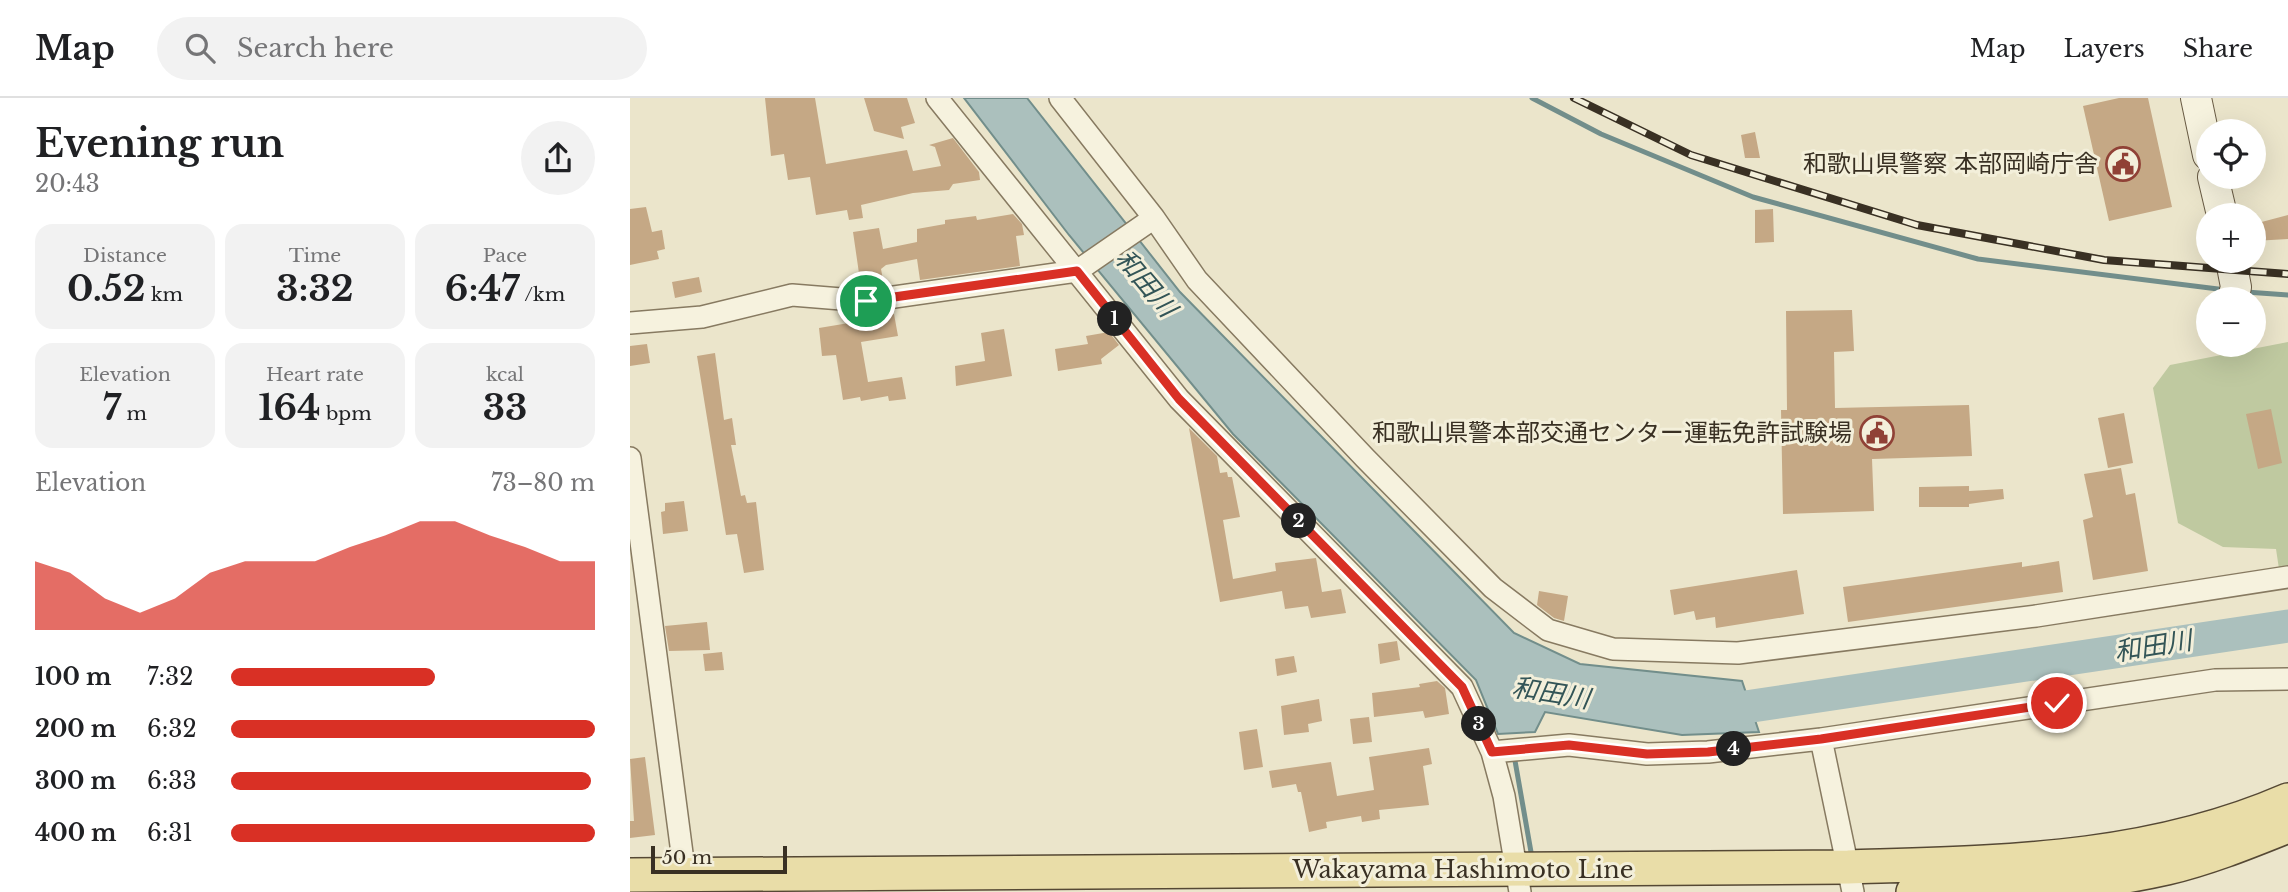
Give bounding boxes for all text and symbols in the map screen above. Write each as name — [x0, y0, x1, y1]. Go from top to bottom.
search box — [157, 17, 647, 80]
text: Map — [35, 28, 115, 69]
icon: search — [181, 29, 219, 67]
text: Search here — [237, 32, 394, 64]
text: Map — [1970, 34, 2026, 63]
text: Layers — [2064, 34, 2145, 63]
text: Share — [2183, 34, 2253, 63]
map controls — [2196, 119, 2266, 357]
button: locate — [2196, 119, 2266, 189]
text: Evening run — [35, 120, 284, 167]
button: share — [521, 121, 595, 195]
public building icon: 和歌山県警察 本部岡崎庁舎 — [2104, 145, 2142, 183]
place label: 和歌山県警察 本部岡崎庁舎 — [1803, 149, 2098, 178]
text: 20:43 — [35, 170, 100, 198]
button: + — [2196, 203, 2266, 273]
water label: 和田川 — [1109, 243, 1185, 325]
text: Distance — [83, 244, 167, 267]
text: Time — [289, 244, 341, 267]
text: Pace — [483, 244, 527, 267]
text: 0.52 — [67, 267, 145, 310]
text: 3:32 — [276, 267, 354, 310]
text: 6:47 — [445, 267, 520, 310]
pin — [836, 271, 896, 331]
icon: arrive — [847, 282, 885, 320]
text: km — [145, 283, 183, 306]
text: /km — [520, 283, 565, 306]
button: − — [2196, 287, 2266, 357]
pin: 1 — [1098, 302, 1133, 336]
text: 1 — [1110, 307, 1119, 330]
text: Elevation — [79, 363, 171, 386]
text: Heart rate — [266, 363, 364, 386]
text: kcal — [486, 363, 524, 386]
text: 7 — [103, 386, 121, 429]
text: 164 — [258, 386, 320, 429]
text: 33 — [483, 386, 527, 429]
text: m — [121, 402, 147, 425]
text: bpm — [320, 402, 372, 425]
public building icon: 和歌山県警本部交通センター運転免許試験場 — [1858, 414, 1896, 452]
place label: 和歌山県警本部交通センター運転免許試験場 — [1372, 418, 1852, 447]
text: Elevation — [35, 469, 146, 497]
text: 73–80 m — [491, 469, 595, 497]
pin: 2 — [1282, 504, 1316, 538]
text: 2 — [1292, 509, 1305, 532]
water label: 和田川 — [2112, 624, 2197, 668]
text: 100 m — [35, 663, 111, 691]
text: 7:32 — [147, 663, 193, 691]
water label: 和田川 — [1510, 671, 1595, 715]
pin — [2027, 673, 2087, 733]
icon: check — [2038, 684, 2076, 722]
pin: 3 — [1462, 706, 1496, 742]
text: 3 — [1472, 712, 1485, 735]
text: 200 m — [35, 715, 116, 743]
text: 6:32 — [147, 715, 197, 743]
pin: 4 — [1716, 732, 1752, 766]
text: 4 — [1727, 737, 1740, 760]
text: 300 m — [35, 767, 116, 795]
text: 6:33 — [147, 767, 197, 795]
text: 400 m — [35, 819, 117, 847]
text: 6:31 — [147, 819, 193, 847]
scale bar — [651, 843, 788, 875]
text: 50 m — [662, 846, 712, 869]
street label: Wakayama Hashimoto Line — [1291, 855, 1634, 884]

